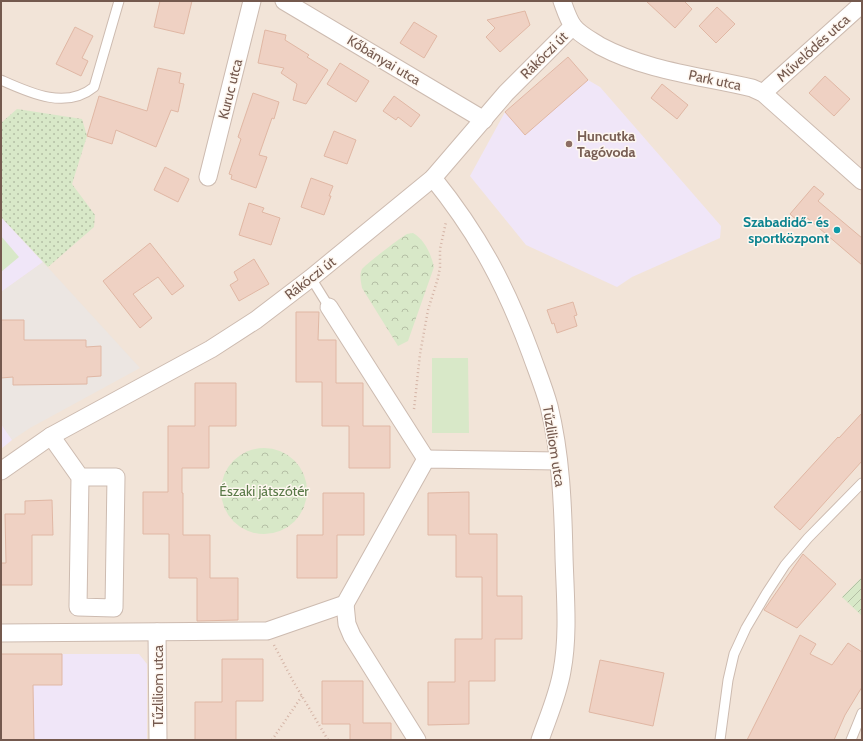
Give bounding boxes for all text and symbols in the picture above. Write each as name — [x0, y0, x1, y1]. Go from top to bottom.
street label: Művelődés utca — [773, 10, 854, 86]
street label: Rákóczi út — [516, 27, 572, 83]
street label: Kőbányai utca — [344, 31, 424, 89]
street label: Kuruc utca — [214, 57, 246, 121]
street label: Park utca — [687, 66, 743, 94]
place label: Huncutka Tagóvoda — [577, 127, 636, 161]
marker: Huncutka Tagóvoda — [564, 139, 574, 149]
place label: Szabadidő- és sportközpont — [743, 213, 829, 247]
marker: Szabadidő- és sportközpont — [832, 225, 842, 235]
street label: Rákóczi út — [281, 252, 339, 304]
street label: Tűzliliom utca — [539, 404, 569, 488]
park label: Északi játszótér — [219, 482, 309, 500]
street label: Tűzliliom utca — [149, 645, 167, 727]

